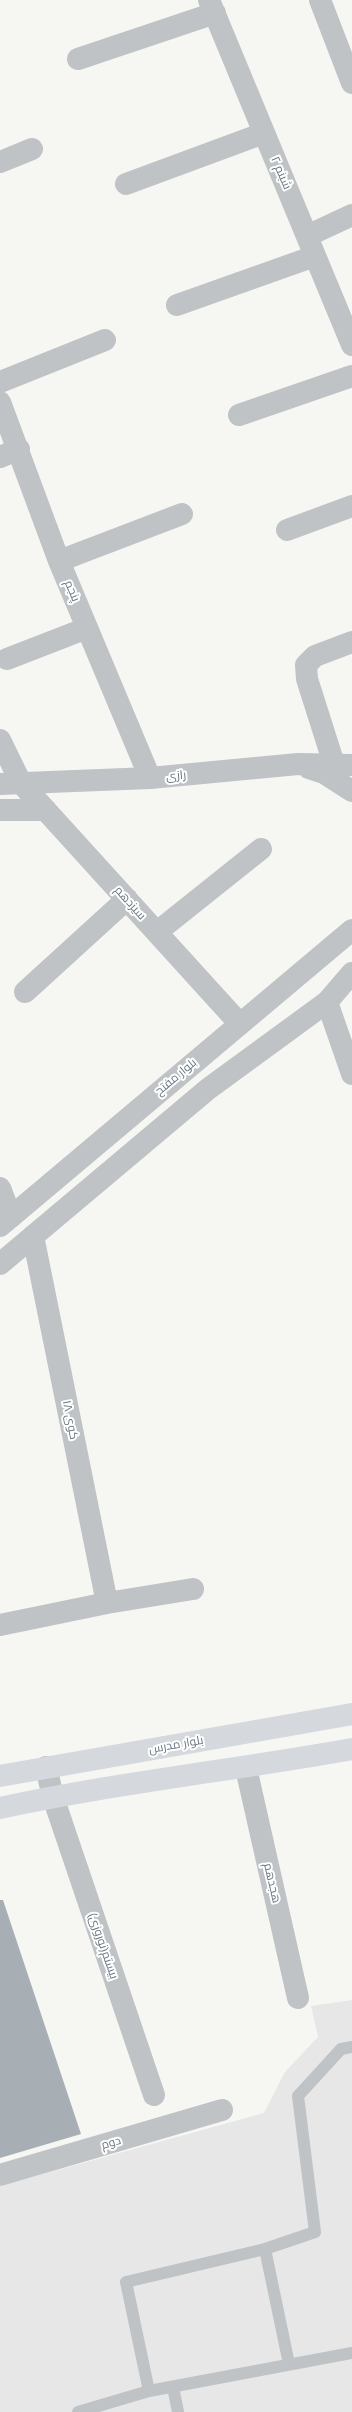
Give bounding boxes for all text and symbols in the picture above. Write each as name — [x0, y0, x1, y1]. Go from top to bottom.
street label: شبنم ۲ — [268, 154, 294, 192]
street label: پنجم — [61, 578, 83, 604]
street label: رازی — [165, 768, 187, 784]
street label: سیزدهم — [111, 883, 149, 923]
street label: بلوار مفتح — [152, 1055, 200, 1099]
street label: کوی ۱۸ — [59, 1399, 81, 1441]
street label: بلوار مدرس — [148, 1733, 204, 1757]
street label: هجدهم — [260, 1862, 284, 1904]
street label: بیستم(نوروزی) — [85, 1911, 121, 1981]
street label: دوم — [99, 2133, 123, 2153]

